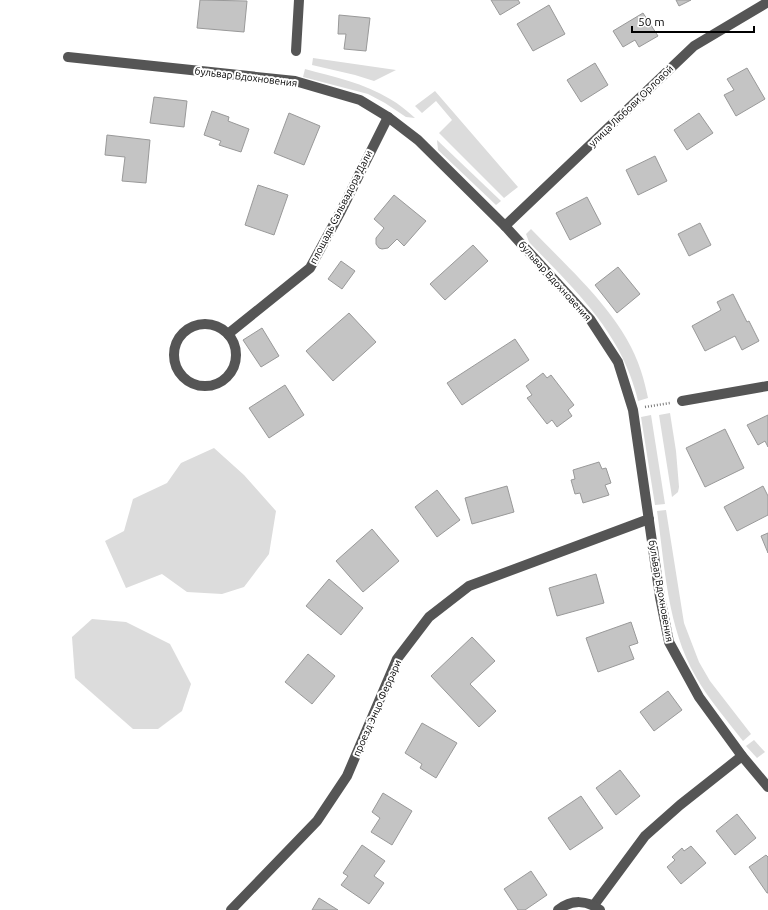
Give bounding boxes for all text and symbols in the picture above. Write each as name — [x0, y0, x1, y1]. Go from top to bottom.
scale bar — [632, 8, 754, 34]
text: 50 m — [638, 15, 665, 28]
street label: улица Любови Орловой — [587, 63, 675, 149]
street label: бульвар Вдохновения — [194, 65, 298, 89]
street label: площадь Сальвадора Дали — [308, 148, 375, 266]
street label: бульвар Вдохновения — [516, 239, 594, 323]
street label: бульвар Вдохновения — [647, 539, 675, 643]
street label: проезд Энцо Феррари — [351, 658, 403, 758]

